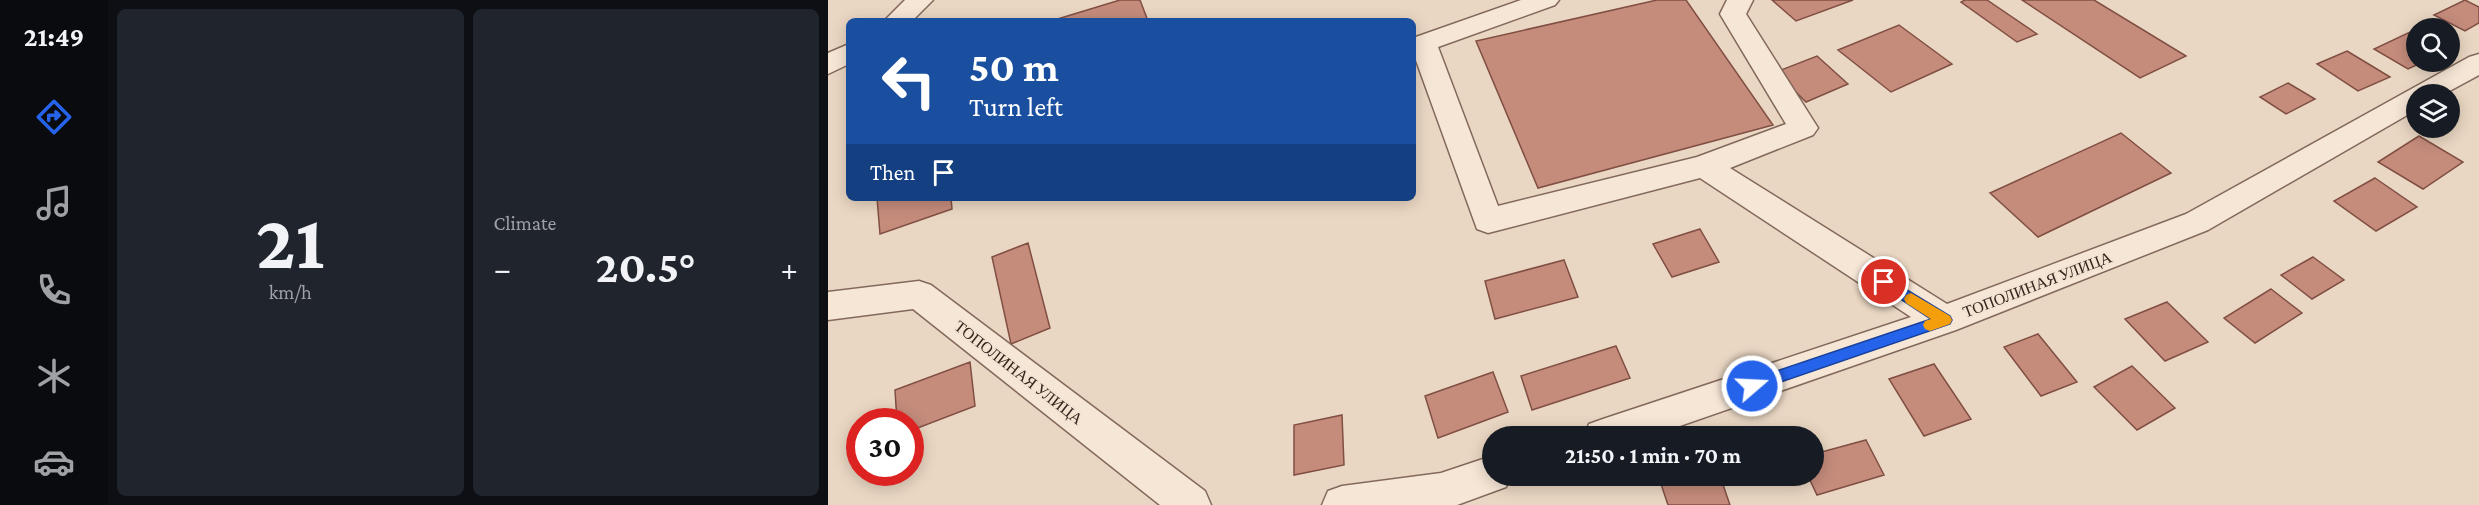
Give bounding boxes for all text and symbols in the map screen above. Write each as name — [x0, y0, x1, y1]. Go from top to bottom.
map controls — [2406, 18, 2460, 138]
button: search — [2406, 18, 2460, 72]
text: 21:49 — [24, 22, 84, 52]
icon: left — [870, 42, 948, 120]
text: 50 m — [969, 43, 1059, 90]
button: layers — [2406, 84, 2460, 138]
text: Turn left — [969, 92, 1063, 122]
icon: directions — [33, 96, 75, 138]
icon: arrive — [927, 156, 960, 189]
text: Then — [870, 160, 915, 185]
icon: music — [33, 182, 75, 224]
text: 21 — [256, 198, 325, 285]
text: Climate — [494, 212, 556, 234]
text: 20.5° — [596, 242, 696, 292]
street label: ТОПОЛИНАЯ УЛИЦА — [1961, 248, 2115, 322]
text: − — [494, 250, 511, 287]
text: + — [781, 250, 798, 287]
pin — [1858, 256, 1909, 307]
icon: arrive — [1867, 265, 1900, 298]
icon: phone — [33, 269, 75, 311]
text: km/h — [269, 281, 312, 303]
street label: ТОПОЛИНАЯ УЛИЦА — [951, 317, 1086, 429]
position arrow — [1720, 354, 1784, 418]
icon: climate — [33, 355, 75, 397]
speed limit sign: 30 — [846, 408, 924, 486]
icon: car — [33, 441, 75, 483]
text: 21:50 · 1 min · 70 m — [1565, 443, 1741, 468]

